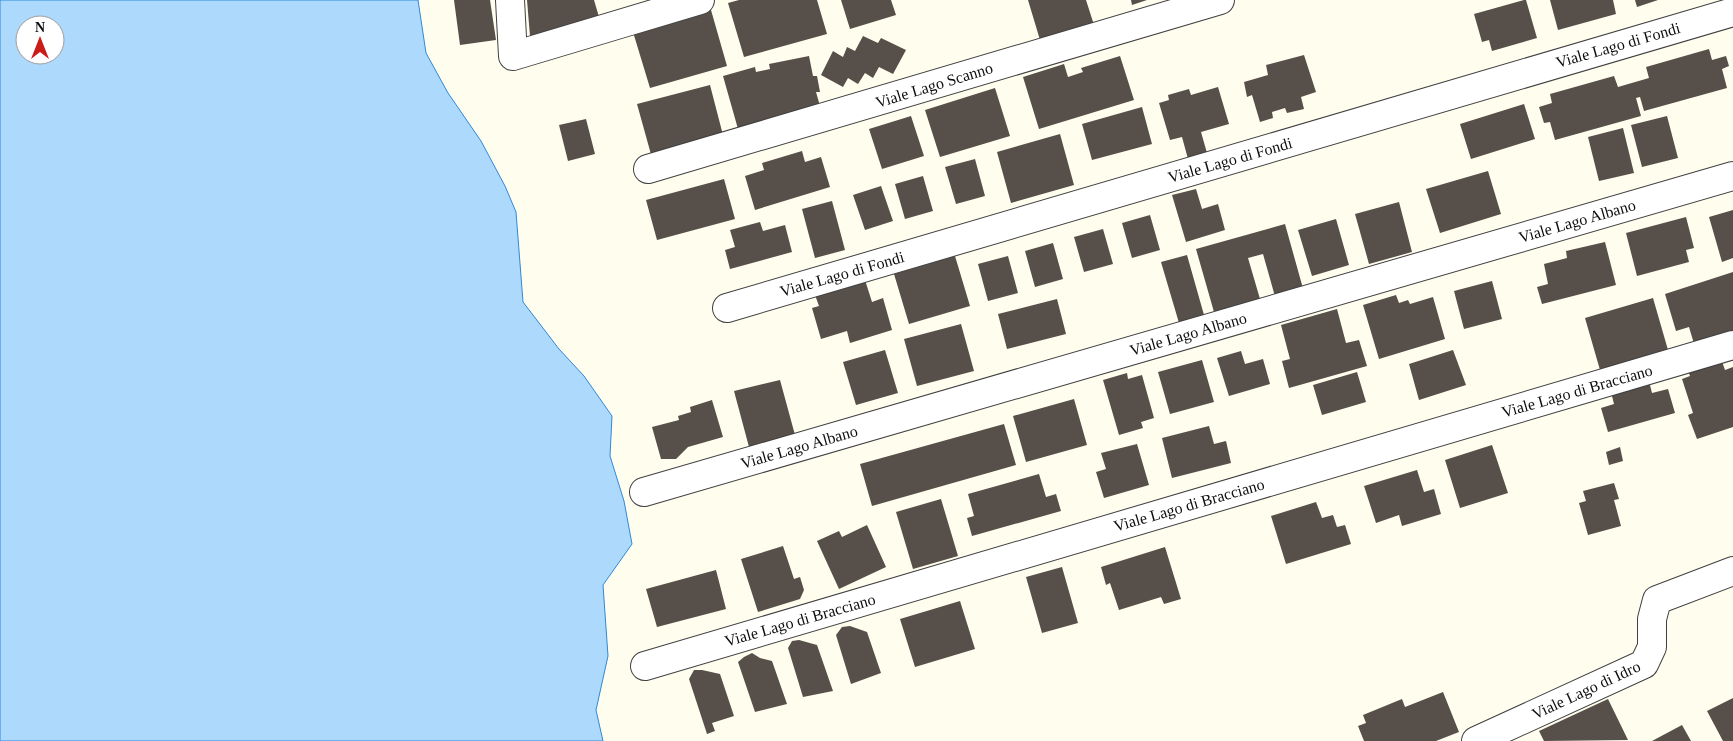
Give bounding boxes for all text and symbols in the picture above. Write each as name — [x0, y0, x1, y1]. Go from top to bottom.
north arrow — [15, 15, 65, 65]
street label: Viale Lago di Fondi — [1554, 19, 1683, 72]
text: N — [35, 20, 45, 35]
street label: Viale Lago Scanno — [873, 59, 995, 112]
street label: Viale Lago di Fondi — [1166, 134, 1295, 187]
street label: Viale Lago Albano — [1517, 196, 1638, 247]
street label: Viale Lago di Fondi — [778, 248, 907, 301]
street label: Viale Lago Albano — [1128, 309, 1249, 360]
street label: Viale Lago di Bracciano — [1500, 361, 1655, 422]
street label: Viale Lago Albano — [739, 422, 860, 473]
street label: Viale Lago di Bracciano — [1112, 475, 1267, 536]
street label: Viale Lago di Bracciano — [723, 590, 878, 651]
street label: Viale Lago di Idro — [1529, 657, 1643, 723]

